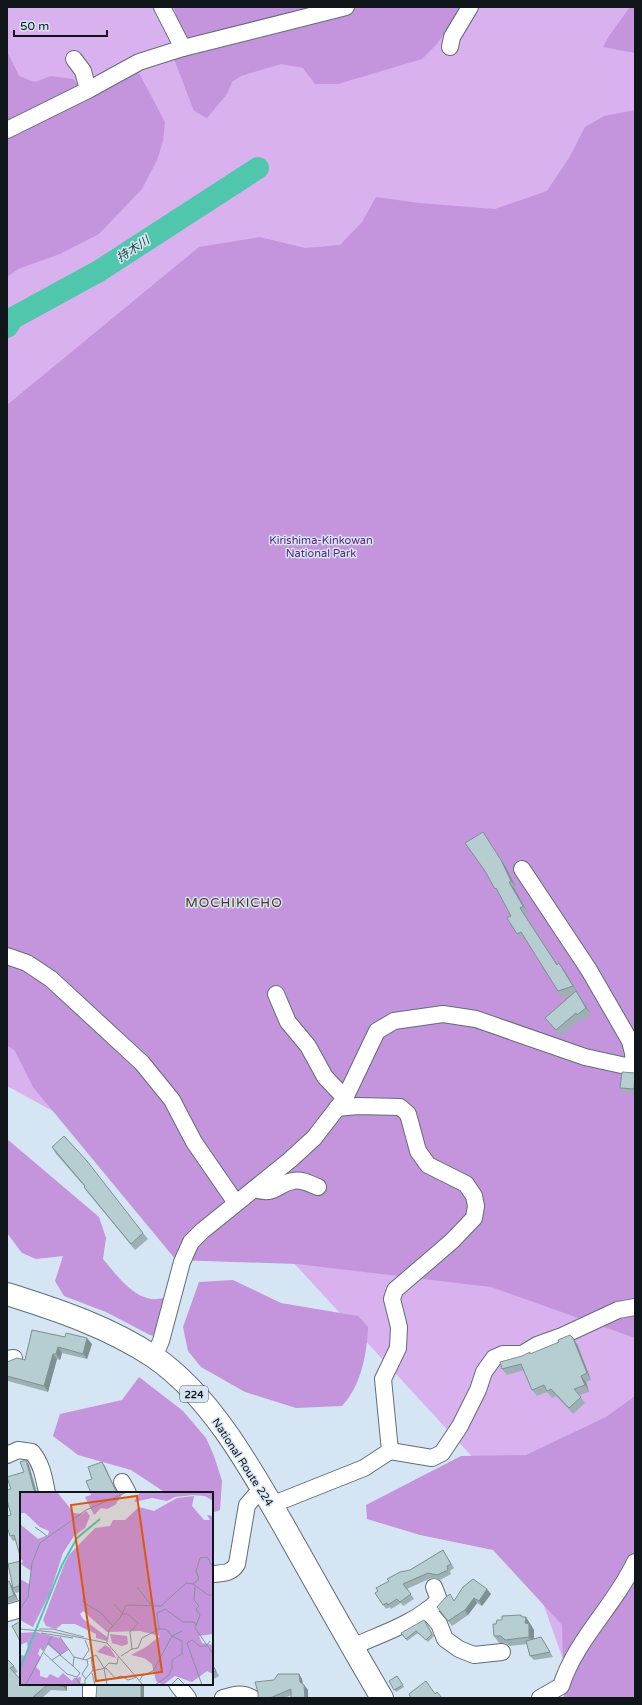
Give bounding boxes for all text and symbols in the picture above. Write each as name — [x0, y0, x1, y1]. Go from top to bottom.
scale bar — [14, 12, 107, 38]
text: 50 m — [20, 19, 49, 33]
water label: 持木川 — [114, 232, 154, 265]
park label: Kirishima-Kinkowan National Park — [269, 534, 373, 560]
district label: MOCHIKICHO — [185, 895, 283, 911]
road number: 224 — [180, 1386, 208, 1402]
street label: National Route 224 — [209, 1416, 276, 1509]
inset map — [20, 1492, 213, 1685]

